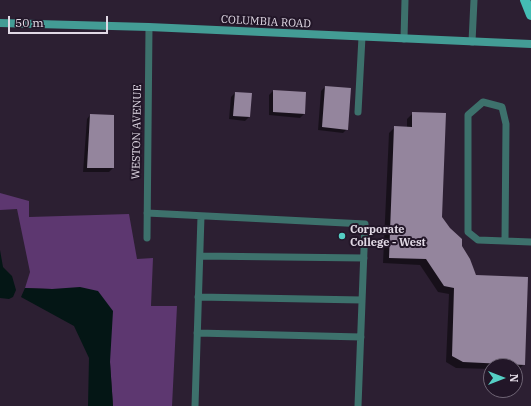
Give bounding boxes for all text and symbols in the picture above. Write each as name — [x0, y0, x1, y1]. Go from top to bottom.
scale bar — [10, 8, 110, 34]
street label: COLUMBIA ROAD — [221, 13, 311, 31]
text: 50 m — [15, 15, 44, 30]
street label: WESTON AVENUE — [130, 84, 144, 180]
place label: Corporate College - West — [350, 223, 426, 249]
marker: Corporate College - West — [337, 231, 347, 241]
north arrow — [483, 358, 523, 398]
text: N — [507, 374, 521, 382]

